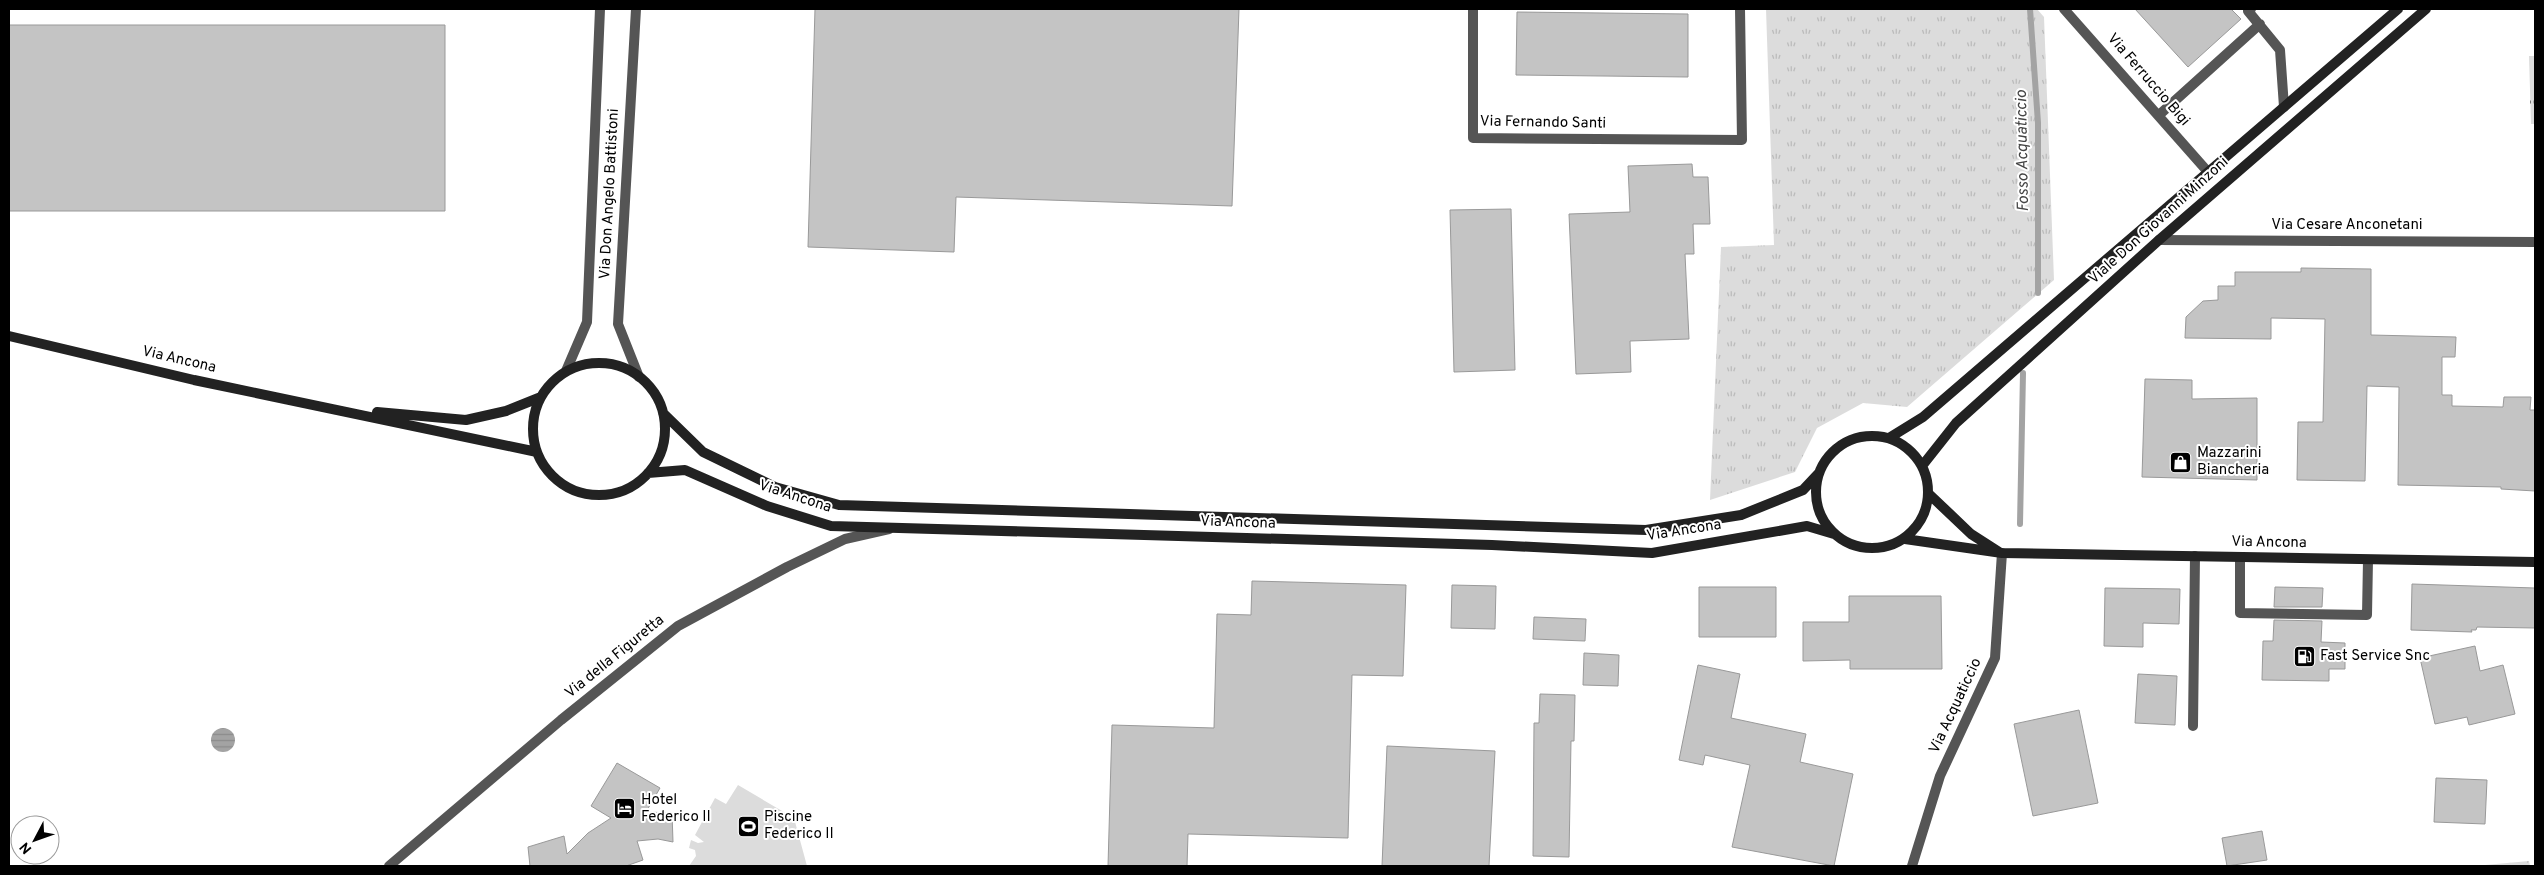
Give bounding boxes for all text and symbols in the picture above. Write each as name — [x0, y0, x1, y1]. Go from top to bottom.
street label: Via Ferruccio Bigi — [2102, 30, 2194, 130]
water label: Fosso Acquaticcio — [2012, 89, 2034, 212]
street label: Via Don Angelo Battistoni — [596, 108, 624, 280]
street label: Via Fernando Santi — [1480, 112, 1606, 134]
street label: Viale Don Giovanni Minzoni — [2085, 153, 2233, 289]
street label: Via Cesare Anconetani — [2271, 216, 2423, 235]
street label: Via Ancona — [140, 342, 218, 378]
place label: Mazzarini Biancheria — [2197, 444, 2269, 480]
shop icon: Mazzarini Biancheria — [2169, 450, 2193, 474]
street label: Via Ancona — [756, 476, 834, 518]
street label: Via Ancona — [1200, 512, 1276, 534]
street label: Via Ancona — [1645, 516, 1723, 546]
street label: Via Ancona — [2231, 533, 2307, 553]
street label: Via della Figuretta — [562, 611, 668, 703]
fuel station icon: Fast Service Snc — [2292, 644, 2316, 668]
place label: Fast Service Snc — [2320, 647, 2430, 666]
street label: Via Acquaticcio — [1926, 655, 1986, 757]
place label: Hotel Federico II — [641, 791, 711, 827]
hotel icon: Hotel Federico II — [613, 797, 637, 821]
place label: Piscine Federico II — [764, 808, 834, 844]
sports icon: Piscine Federico II — [736, 814, 760, 838]
north arrow — [10, 815, 60, 865]
text: N — [17, 838, 36, 857]

